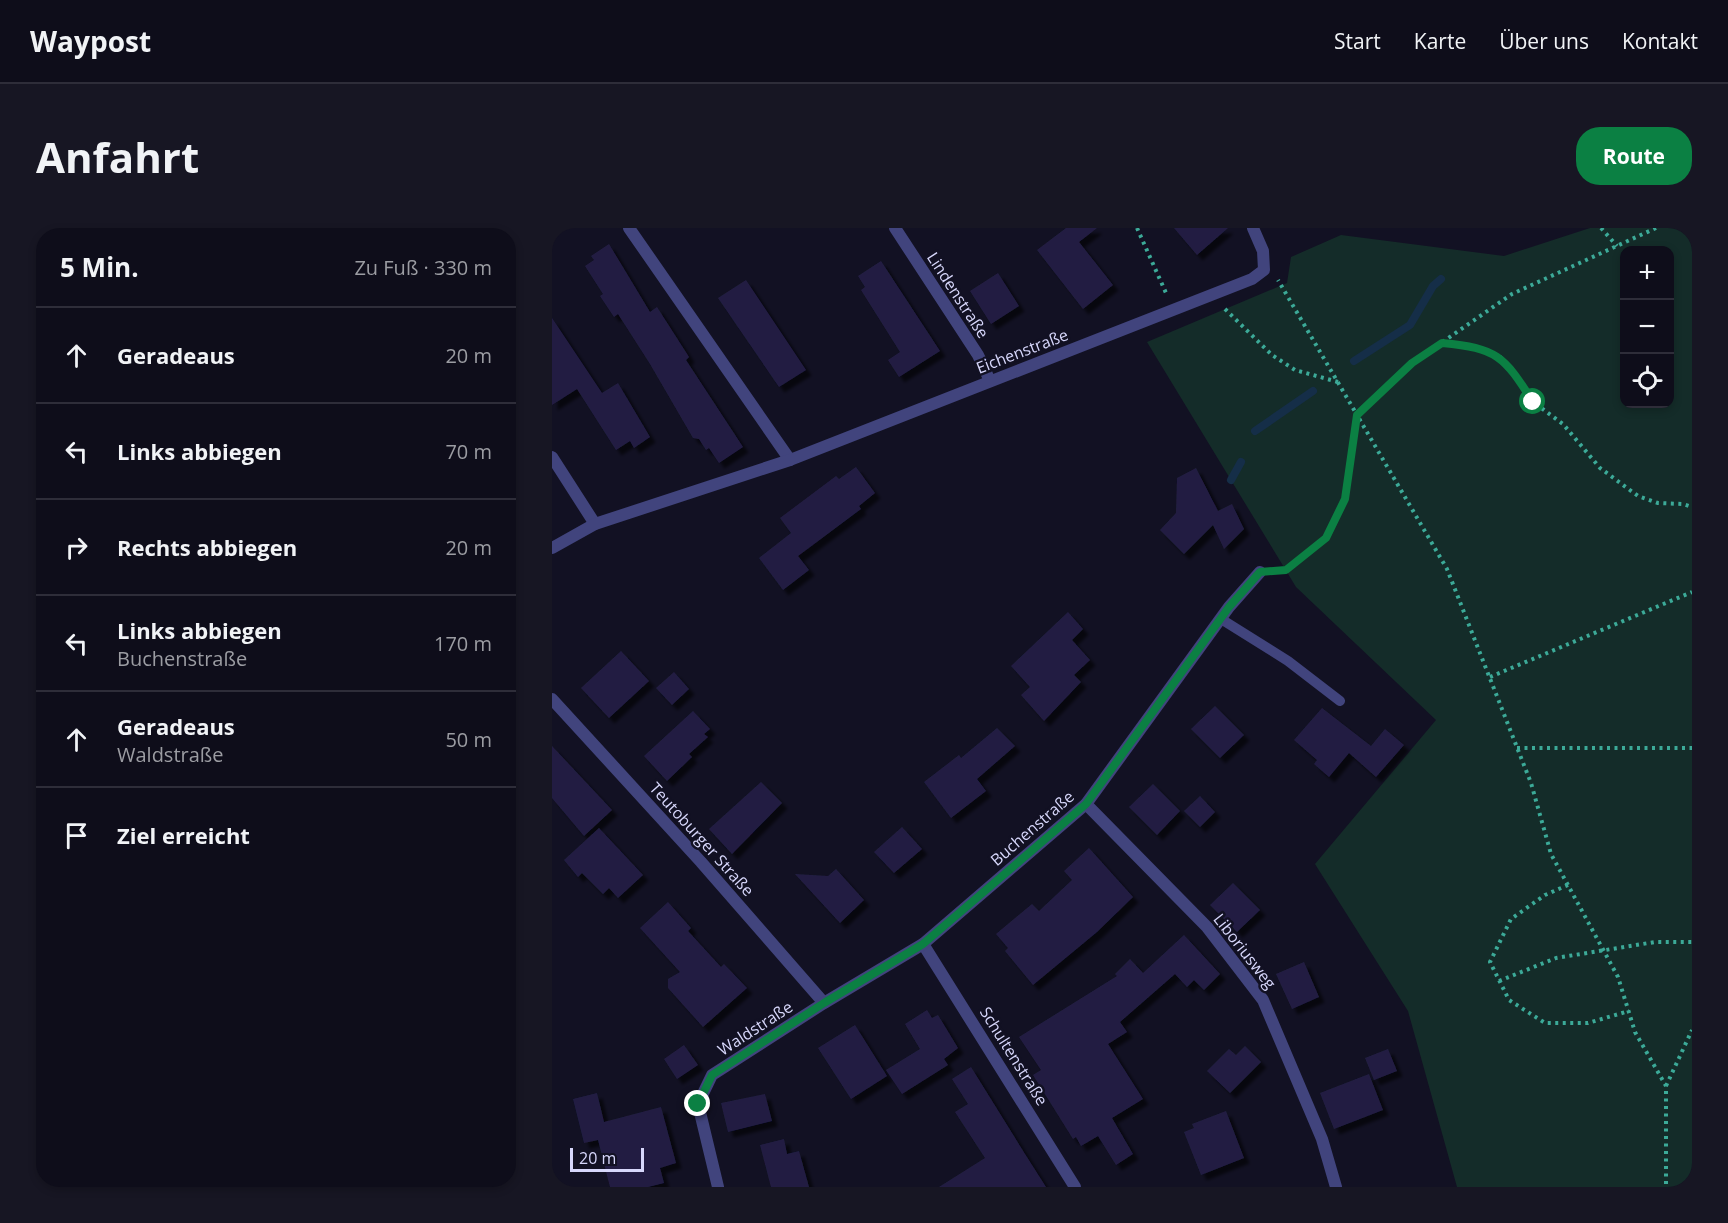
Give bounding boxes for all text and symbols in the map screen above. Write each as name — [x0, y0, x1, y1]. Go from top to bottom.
text: Waypost — [30, 22, 151, 60]
text: Start — [1334, 27, 1381, 55]
text: Karte — [1414, 27, 1466, 55]
text: Über uns — [1499, 27, 1589, 55]
text: Kontakt — [1622, 27, 1698, 55]
button: Route — [1576, 127, 1692, 185]
text: Anfahrt — [36, 128, 199, 185]
map controls — [1620, 246, 1674, 408]
button: + — [1620, 246, 1674, 300]
street label: Lindenstraße — [922, 248, 994, 342]
text: 5 Min. — [60, 249, 139, 285]
text: Zu Fuß · 330 m — [354, 254, 492, 281]
button: − — [1620, 300, 1674, 354]
street label: Eichenstraße — [973, 323, 1071, 379]
icon: ahead — [60, 339, 93, 372]
text: Geradeaus — [117, 340, 235, 370]
text: 20 m — [445, 342, 492, 369]
button: locate — [1620, 354, 1674, 408]
route start — [1519, 388, 1545, 414]
icon: left — [60, 435, 93, 468]
text: Links abbiegen — [117, 436, 282, 466]
text: 70 m — [445, 438, 492, 465]
icon: right — [60, 531, 93, 564]
text: Rechts abbiegen — [117, 532, 297, 562]
text: 20 m — [445, 534, 492, 561]
text: Links abbiegen — [117, 615, 282, 645]
icon: left — [60, 627, 93, 660]
text: 170 m — [434, 630, 492, 657]
text: Buchenstraße — [117, 645, 247, 672]
text: Geradeaus — [117, 711, 235, 741]
icon: ahead — [60, 723, 93, 756]
text: 50 m — [445, 726, 492, 753]
text: Waldstraße — [117, 741, 224, 768]
street label: Teutoburger Straße — [645, 777, 759, 901]
street label: Buchenstraße — [985, 786, 1079, 870]
icon: arrive — [60, 819, 93, 852]
text: Ziel erreicht — [117, 820, 250, 850]
street label: Liboriusweg — [1209, 909, 1282, 993]
street label: Waldstraße — [713, 996, 797, 1060]
street label: Schultenstraße — [975, 1003, 1053, 1109]
route end — [684, 1090, 710, 1116]
scale bar — [570, 1145, 644, 1172]
text: 20 m — [579, 1147, 616, 1169]

